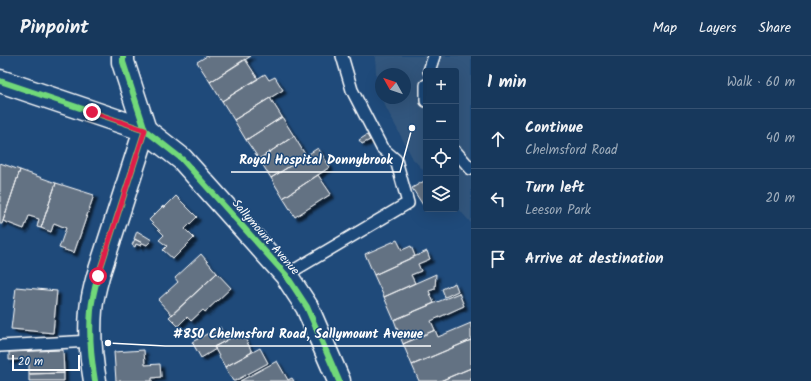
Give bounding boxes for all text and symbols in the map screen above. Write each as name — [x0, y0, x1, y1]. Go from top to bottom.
text: Pinpoint — [20, 13, 89, 43]
text: Map — [653, 17, 677, 39]
text: Layers — [699, 17, 737, 39]
text: Share — [759, 17, 791, 39]
north arrow — [375, 68, 411, 104]
map controls — [423, 68, 459, 212]
button: + — [423, 68, 459, 104]
text: 1 min — [487, 69, 526, 96]
text: Walk · 60 m — [727, 72, 795, 93]
route end — [83, 103, 101, 121]
button: − — [423, 104, 459, 140]
text: Continue — [525, 116, 583, 140]
icon: ahead — [487, 128, 509, 150]
text: 40 m — [766, 128, 795, 149]
button: locate — [423, 140, 459, 176]
text: Chelmsford Road — [525, 140, 618, 161]
callout: Royal Hospital Donnybrook — [231, 147, 400, 172]
text: Royal Hospital Donnybrook — [239, 150, 393, 171]
button: layers — [423, 176, 459, 212]
text: Turn left — [525, 176, 585, 200]
icon: left — [487, 188, 509, 210]
text: 20 m — [765, 188, 795, 209]
street label: Sallymount Avenue — [227, 195, 304, 280]
text: Leeson Park — [525, 200, 591, 221]
text: Arrive at destination — [525, 247, 664, 271]
icon: arrive — [487, 248, 509, 270]
route start — [89, 267, 107, 285]
callout: #850 Chelmsford Road, Sallymount Avenue — [165, 321, 431, 346]
text: #850 Chelmsford Road, Sallymount Avenue — [173, 324, 424, 345]
scale bar — [12, 353, 80, 372]
text: 20 m — [18, 353, 43, 371]

